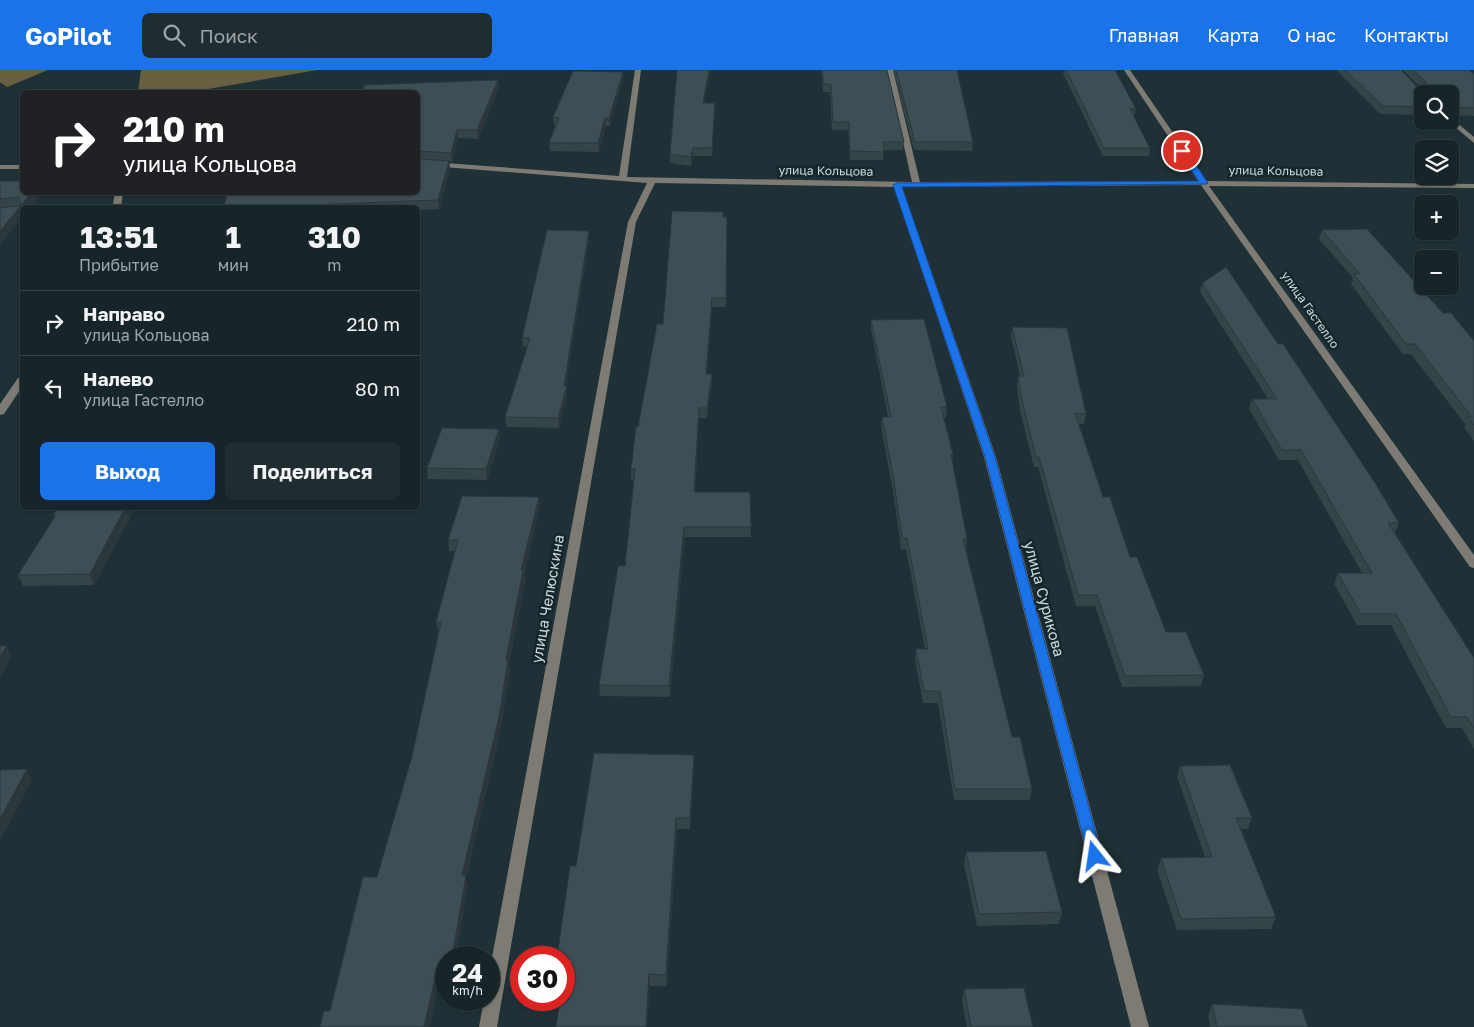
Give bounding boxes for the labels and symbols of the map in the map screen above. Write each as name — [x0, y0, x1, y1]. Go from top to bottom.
pin — [1161, 130, 1203, 172]
street label: улица Кольцова — [778, 162, 874, 179]
street label: улица Кольцова — [1228, 162, 1324, 179]
street label: улица Гастелло — [1278, 268, 1343, 351]
street label: улица Челюскина — [527, 533, 567, 665]
street label: улица Сурикова — [1021, 539, 1069, 659]
position arrow — [1068, 829, 1120, 881]
speed limit sign: 30 — [510, 946, 575, 1011]

